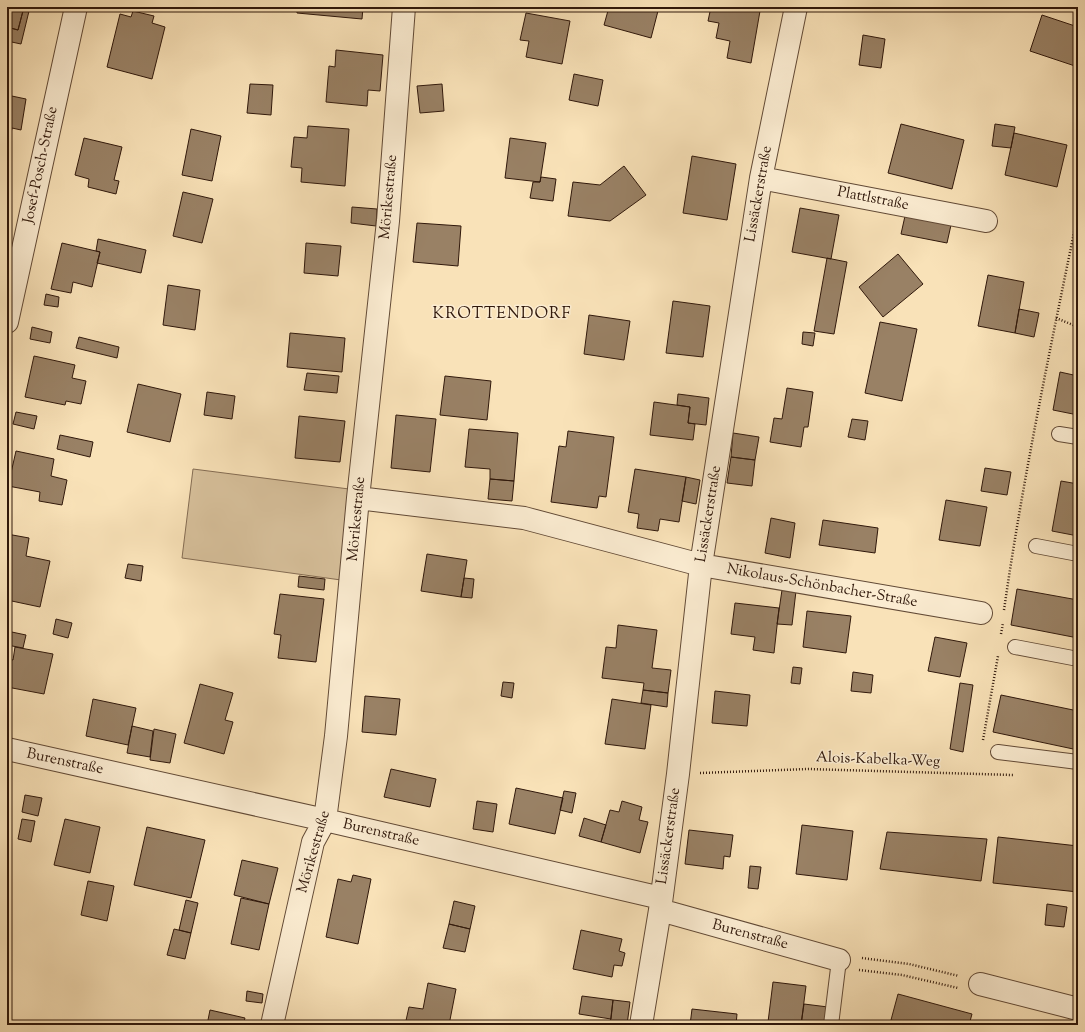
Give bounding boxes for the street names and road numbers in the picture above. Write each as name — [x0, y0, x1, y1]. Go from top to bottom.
street label: Josef-Posch-Straße — [18, 104, 64, 227]
street label: Lissäckerstraße — [740, 144, 778, 244]
street label: Mörikestraße — [375, 154, 403, 240]
street label: Plattlstraße — [835, 182, 911, 216]
street label: Lissäckerstraße — [691, 464, 727, 564]
street label: Mörikestraße — [343, 476, 371, 562]
street label: Nikolaus-Schönbacher-Straße — [725, 559, 919, 613]
street label: Burenstraße — [25, 744, 105, 780]
street label: Alois-Kabelka-Weg — [815, 747, 941, 773]
street label: Lissäckerstraße — [652, 786, 686, 886]
street label: Mörikestraße — [292, 808, 336, 896]
street label: Burenstraße — [341, 814, 421, 852]
street label: Burenstraße — [710, 915, 790, 955]

